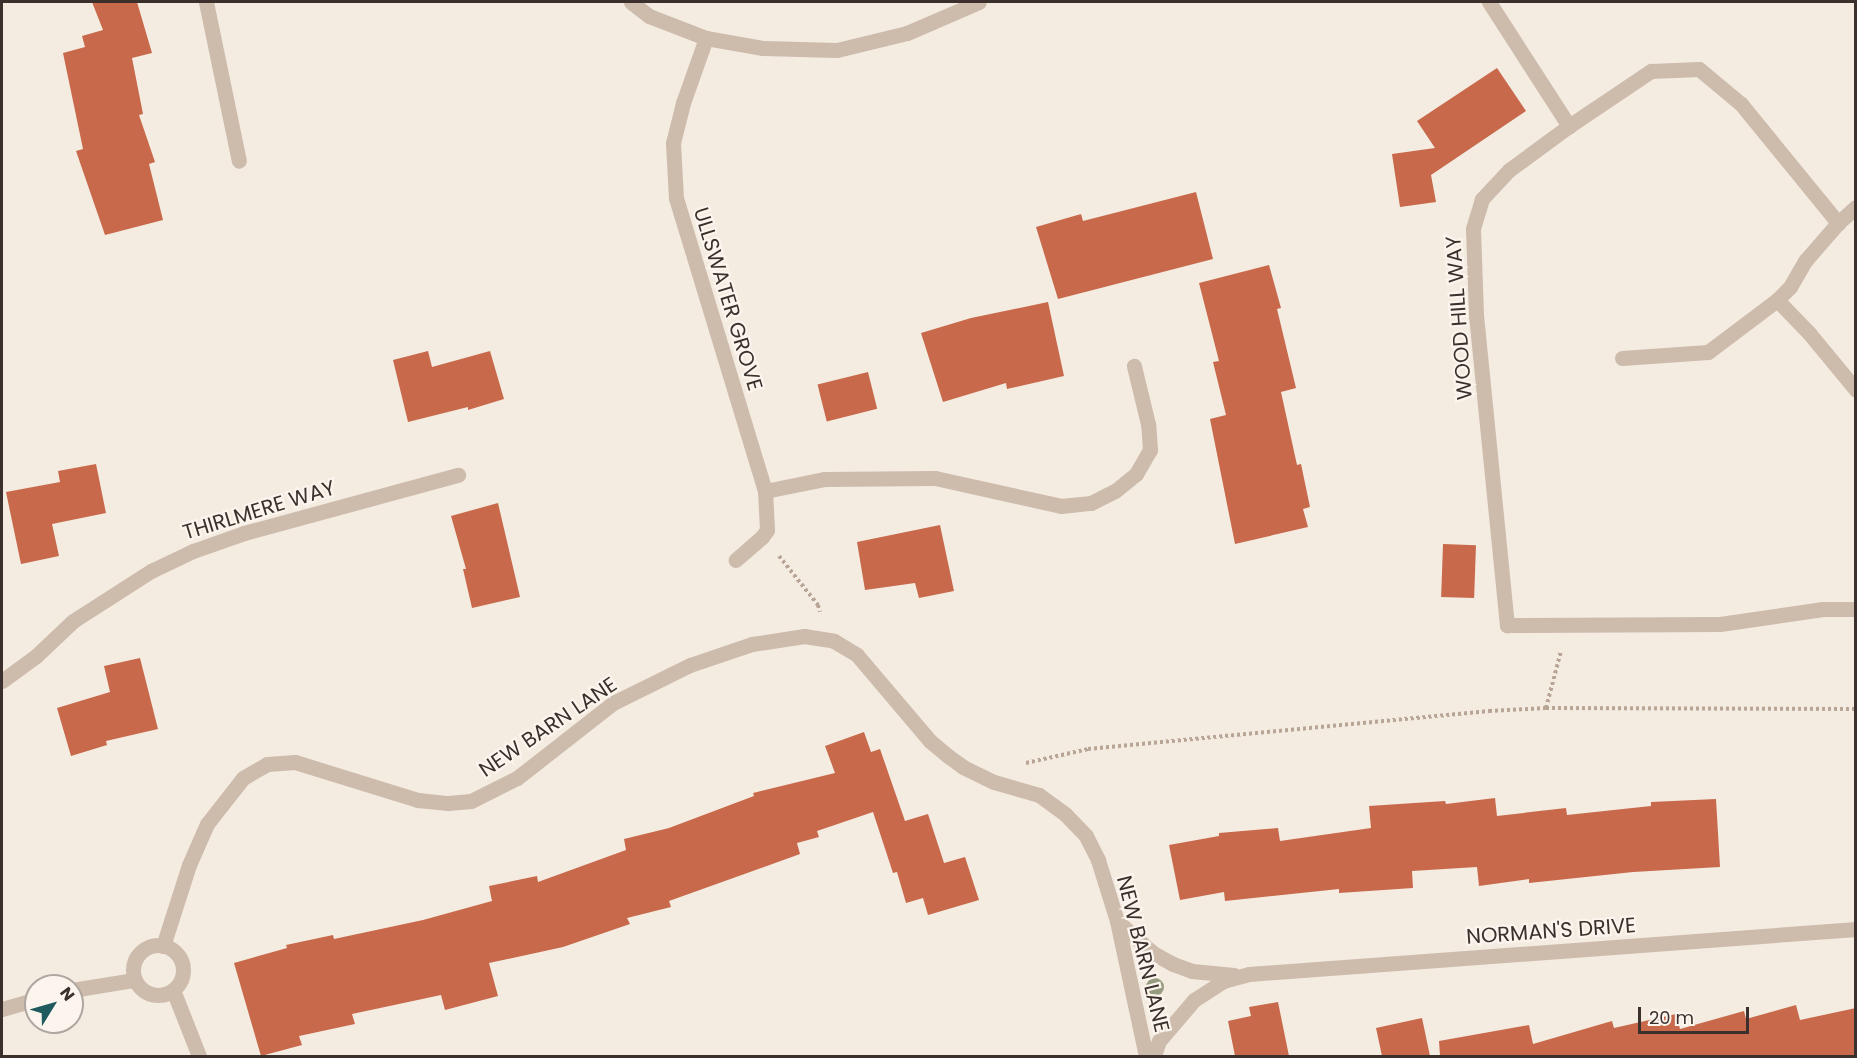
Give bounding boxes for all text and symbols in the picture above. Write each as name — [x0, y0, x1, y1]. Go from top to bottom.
street label: ULLSWATER GROVE — [688, 204, 768, 394]
street label: WOOD HILL WAY — [1441, 235, 1477, 401]
street label: THIRLMERE WAY — [180, 475, 338, 545]
street label: NEW BARN LANE — [474, 672, 622, 782]
street label: NEW BARN LANE — [1111, 873, 1175, 1035]
street label: NORMAN'S DRIVE — [1465, 912, 1637, 950]
north arrow — [24, 974, 84, 1034]
text: N — [54, 982, 80, 1006]
scale bar — [1641, 995, 1752, 1033]
text: 20 m — [1649, 1005, 1694, 1030]

